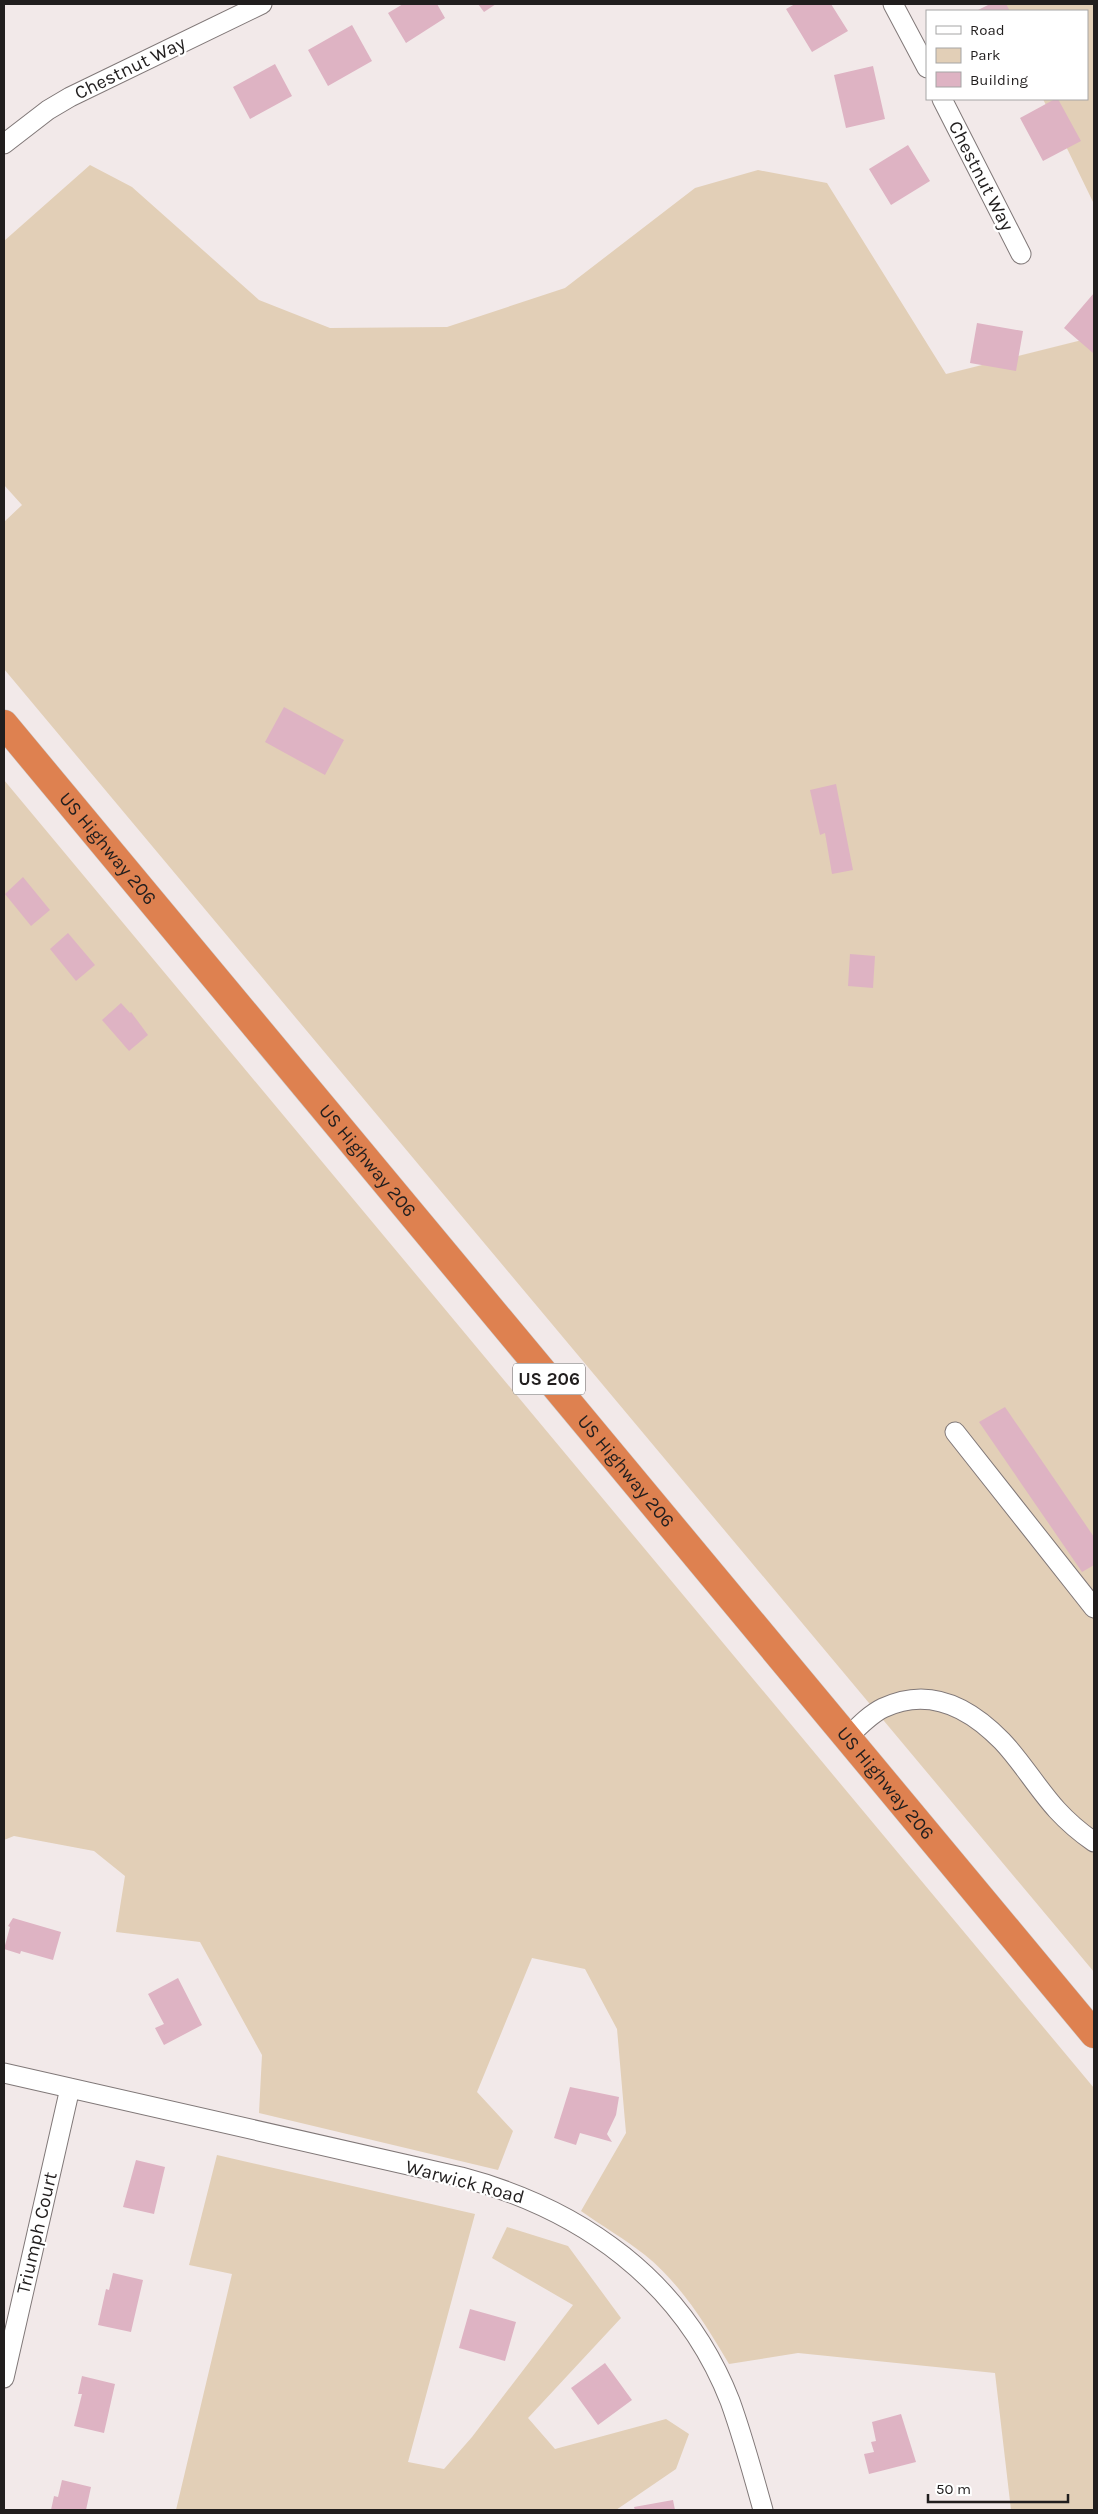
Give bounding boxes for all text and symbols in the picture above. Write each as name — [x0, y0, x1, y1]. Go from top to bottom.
legend — [926, 10, 1088, 100]
text: Road — [970, 21, 1005, 39]
street label: Chestnut Way — [71, 32, 189, 104]
text: Park — [970, 46, 1000, 64]
text: Building — [970, 71, 1028, 89]
street label: Chestnut Way — [944, 117, 1018, 235]
street label: US Highway 206 — [54, 788, 161, 909]
street label: US Highway 206 — [314, 1100, 420, 1221]
road number: US 206 — [513, 1364, 585, 1395]
street label: US Highway 206 — [573, 1410, 679, 1532]
street label: US Highway 206 — [832, 1722, 939, 1844]
street label: Warwick Road — [403, 2156, 527, 2208]
street label: Triumph Court — [12, 2170, 62, 2296]
scale bar — [928, 2472, 1068, 2504]
text: 50 m — [936, 2480, 971, 2498]

